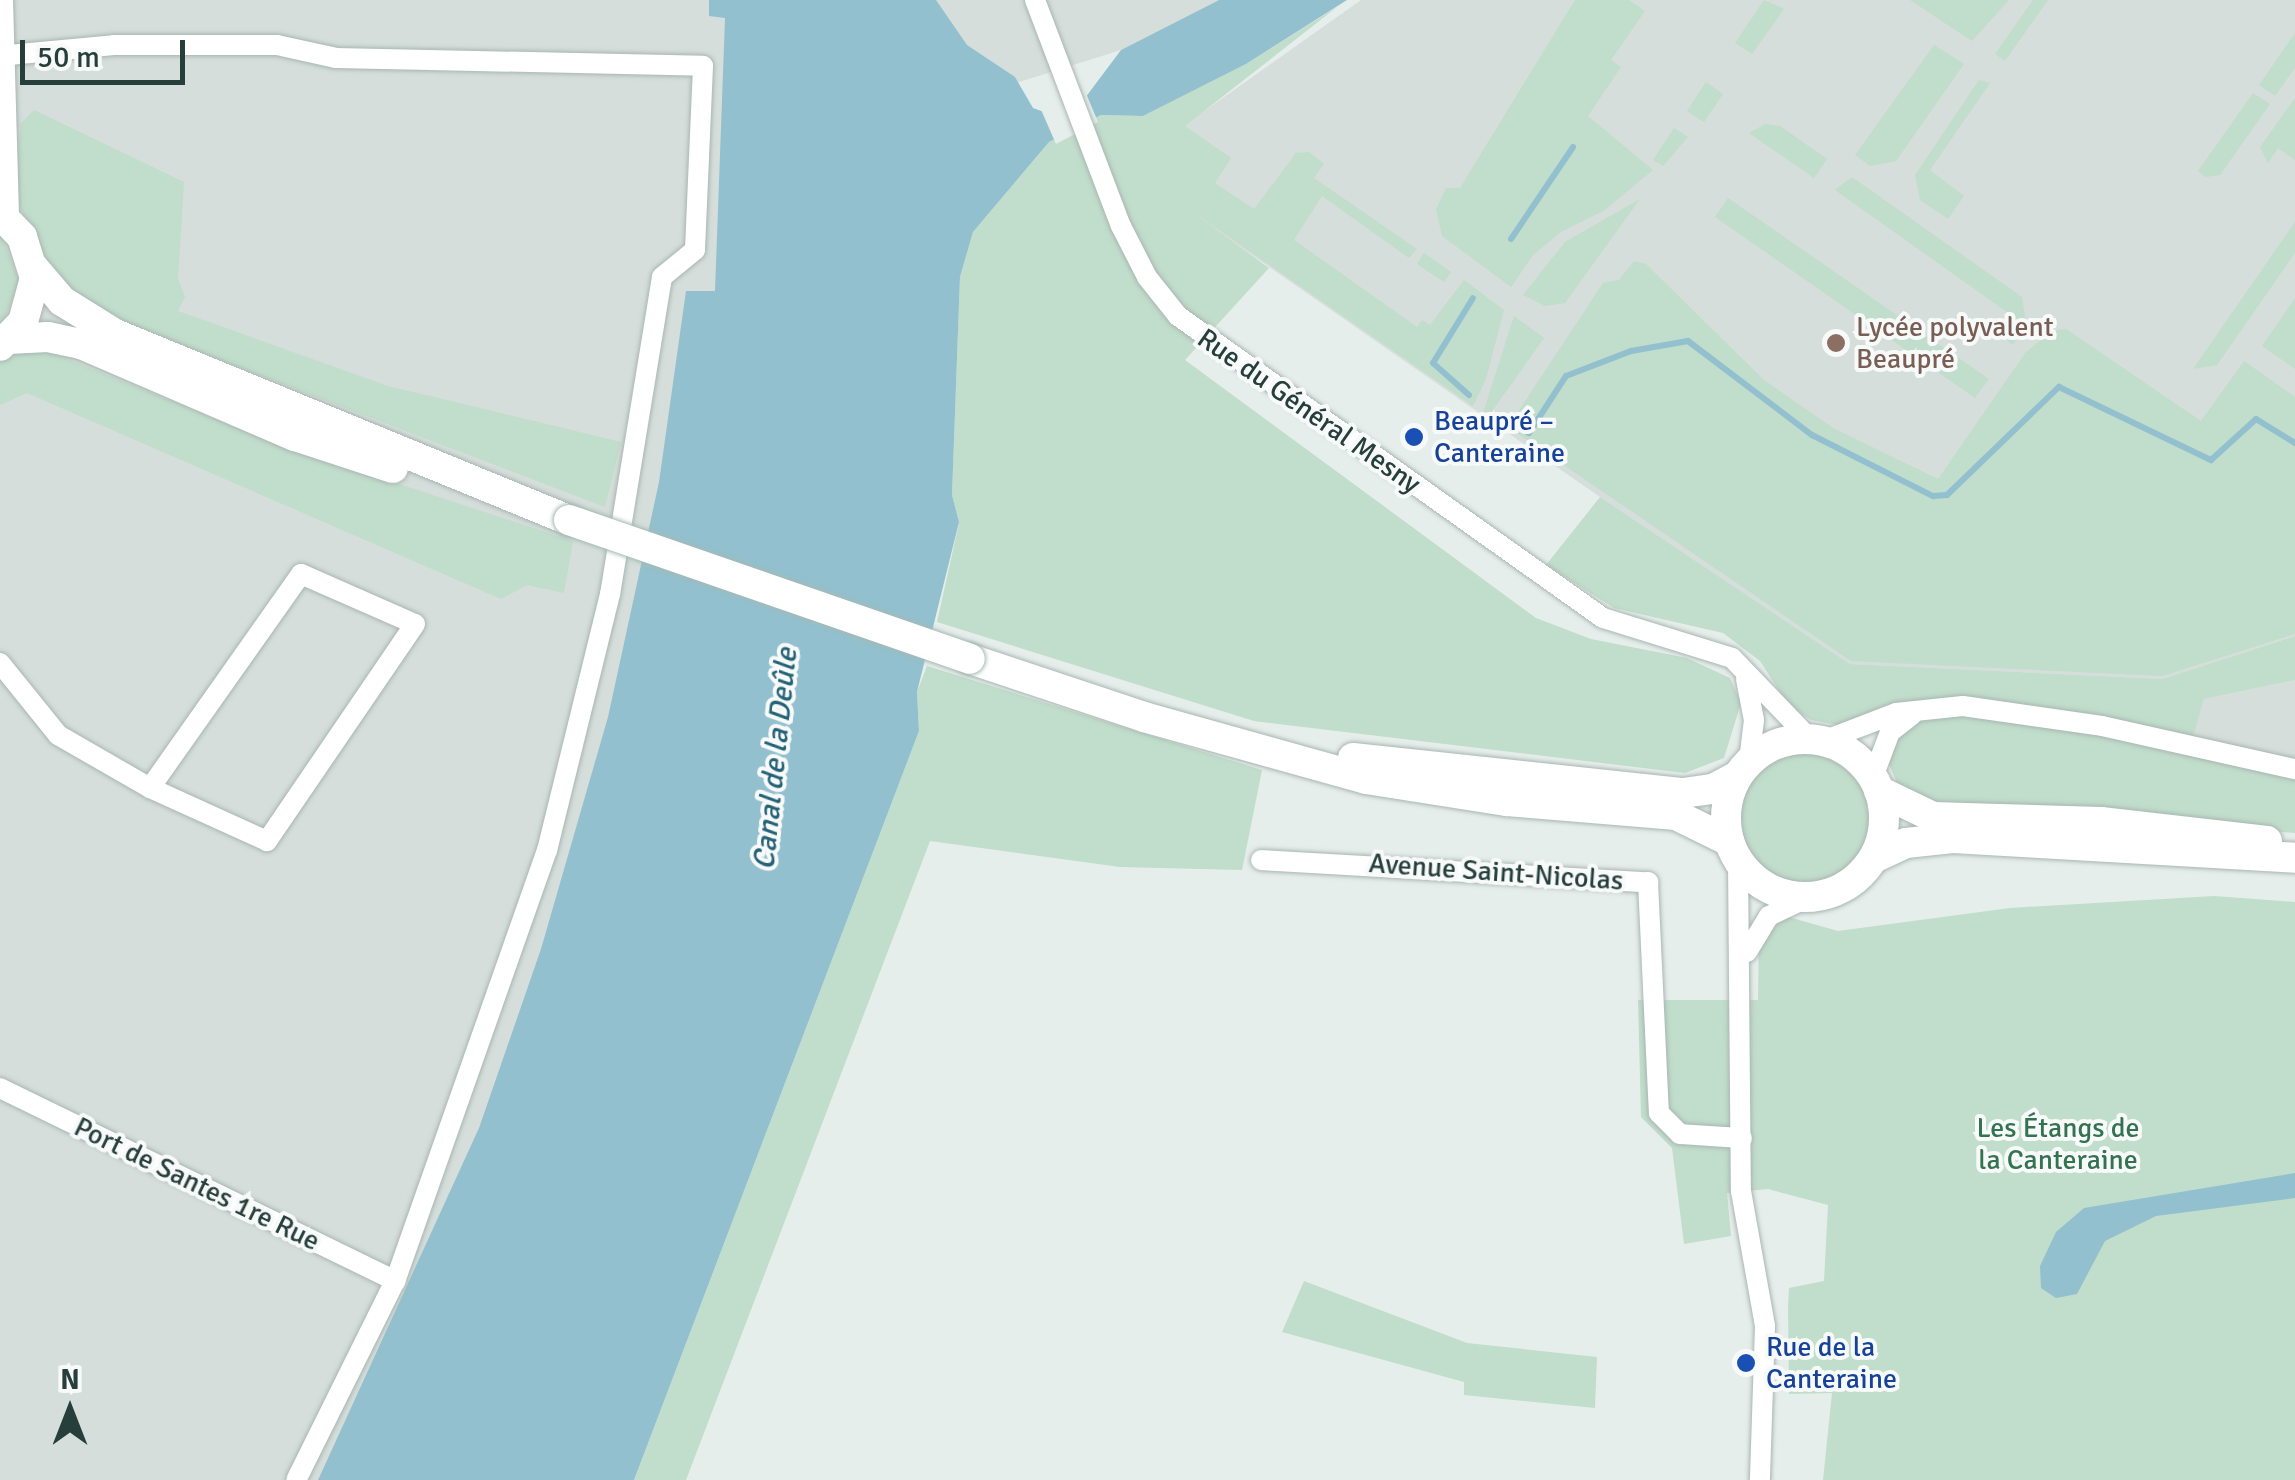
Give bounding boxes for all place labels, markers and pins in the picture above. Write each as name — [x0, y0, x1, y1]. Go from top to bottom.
place label: Lycée polyvalent Beaupré — [1856, 310, 2054, 376]
marker: Lycée polyvalent Beaupré — [1825, 332, 1847, 354]
place label: Beaupré – Canteraine — [1434, 404, 1565, 470]
marker: Beaupré – Canteraine — [1403, 426, 1425, 448]
place label: Rue de la Canteraine — [1766, 1330, 1897, 1396]
marker: Rue de la Canteraine — [1735, 1352, 1757, 1374]

